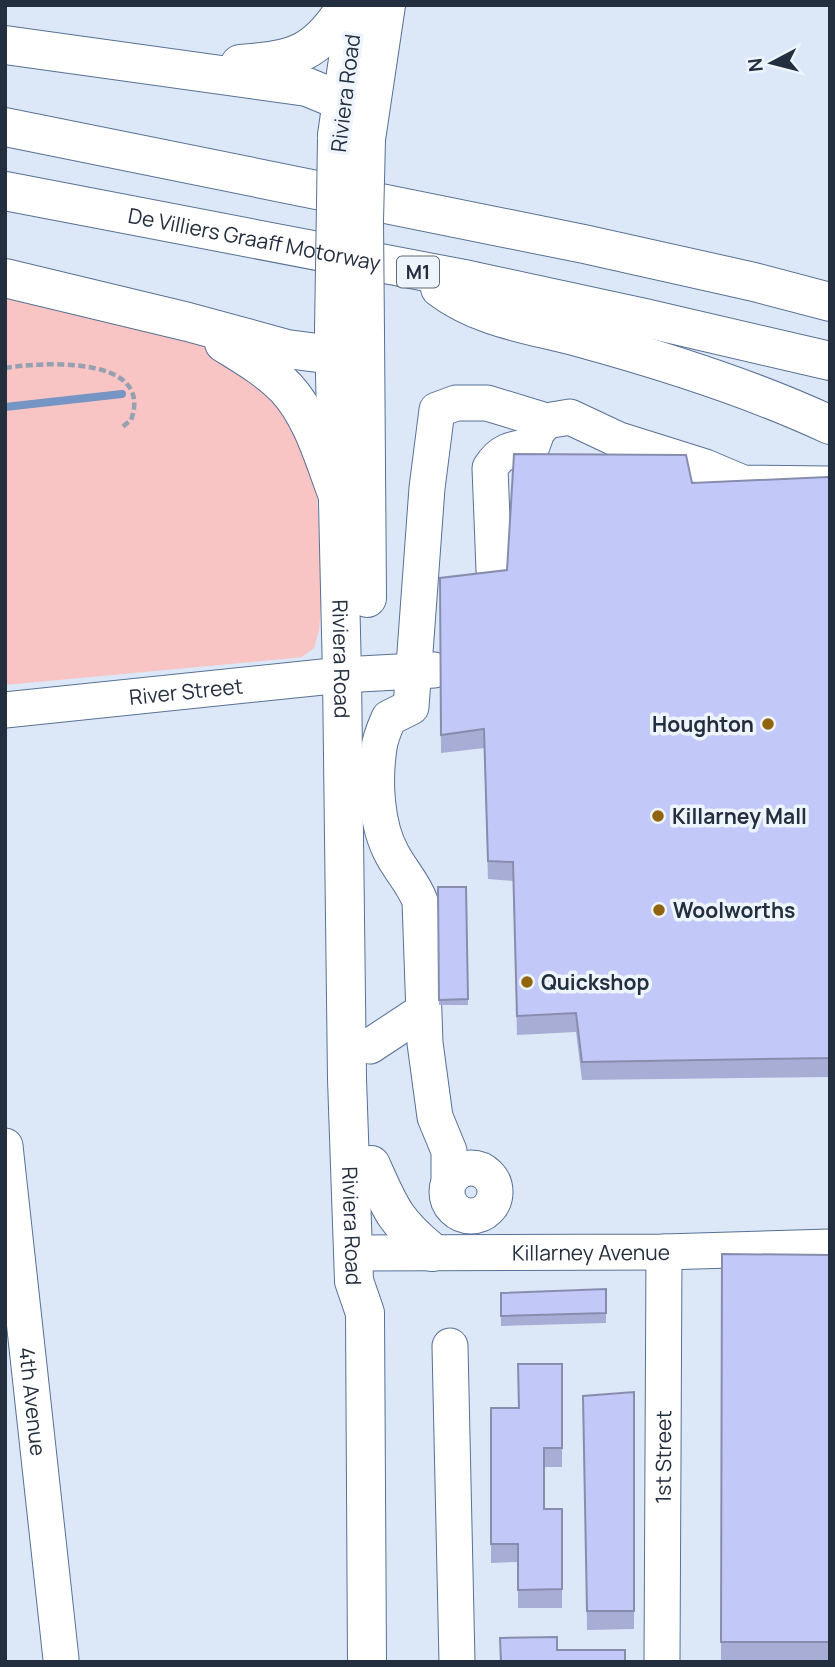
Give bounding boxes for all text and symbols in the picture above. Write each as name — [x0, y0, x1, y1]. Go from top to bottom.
north arrow — [737, 28, 807, 98]
street label: Riviera Road — [324, 32, 366, 154]
text: N — [741, 57, 769, 73]
street label: De Villiers Graaff Motorway — [126, 201, 383, 277]
road number: M1 — [397, 256, 439, 288]
street label: Riviera Road — [326, 599, 357, 718]
street label: River Street — [128, 671, 244, 711]
place label: Houghton — [652, 710, 754, 738]
marker: Houghton — [760, 716, 776, 732]
place label: Killarney Mall — [672, 802, 807, 830]
marker: Killarney Mall — [650, 808, 666, 824]
place label: Woolworths — [673, 896, 795, 924]
marker: Woolworths — [651, 902, 667, 918]
place label: Quickshop — [541, 968, 649, 996]
marker: Quickshop — [519, 974, 535, 990]
street label: Riviera Road — [336, 1166, 368, 1286]
street label: Killarney Avenue — [512, 1238, 670, 1266]
street label: 4th Avenue — [13, 1346, 53, 1457]
street label: 1st Street — [649, 1410, 677, 1504]

